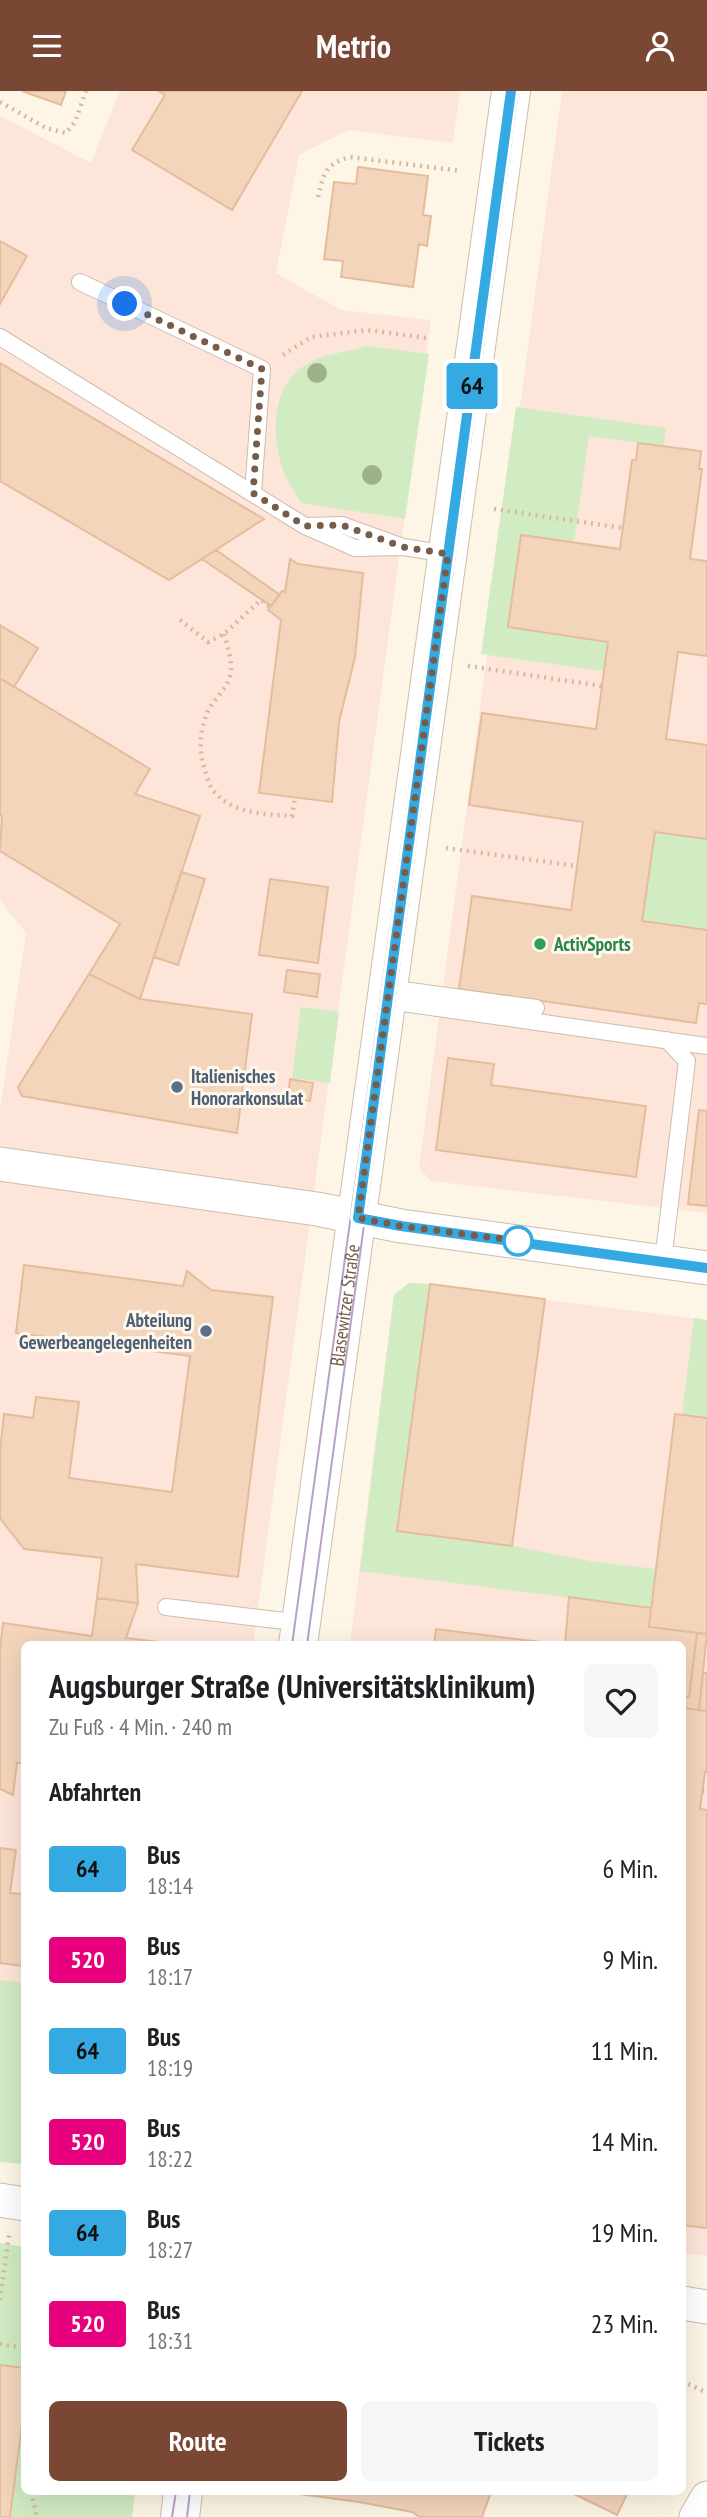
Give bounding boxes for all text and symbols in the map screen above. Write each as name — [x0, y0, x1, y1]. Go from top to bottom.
text: Metrio — [316, 25, 391, 67]
icon: menu — [28, 27, 66, 65]
icon: person — [641, 27, 679, 65]
your location — [107, 286, 142, 321]
line badge: 64 — [440, 363, 504, 409]
text: 64 — [461, 370, 483, 401]
place label: ActivSports — [553, 932, 631, 956]
marker: ActivSports — [532, 936, 548, 952]
place label: Italienisches Honorarkonsulat — [191, 1064, 304, 1110]
marker: Italienisches Honorarkonsulat — [169, 1079, 185, 1095]
unlabelled marker — [503, 1226, 533, 1256]
street label: Blasewitzer Straße — [324, 1243, 365, 1368]
place label: Abteilung Gewerbeangelegenheiten — [19, 1308, 192, 1354]
marker: Abteilung Gewerbeangelegenheiten — [198, 1323, 214, 1339]
text: Augsburger Straße (Universitätsklinikum) — [49, 1664, 536, 1707]
button: heart — [584, 1664, 658, 1738]
text: Zu Fuß · 4 Min. · 240 m — [49, 1712, 232, 1741]
text: Abfahrten — [49, 1775, 141, 1808]
text: Bus — [147, 1838, 180, 1871]
text: 6 Min. — [603, 1852, 658, 1885]
text: 64 — [76, 1853, 99, 1884]
text: 18:14 — [147, 1871, 193, 1900]
text: Bus — [147, 1929, 180, 1962]
text: 9 Min. — [603, 1943, 658, 1976]
text: 520 — [70, 1944, 105, 1975]
text: 18:17 — [147, 1962, 193, 1991]
text: Bus — [147, 2020, 180, 2053]
text: 11 Min. — [591, 2034, 658, 2067]
text: 64 — [76, 2035, 99, 2066]
text: 18:19 — [147, 2053, 193, 2082]
text: Bus — [147, 2111, 180, 2144]
text: 14 Min. — [591, 2125, 658, 2158]
text: 520 — [70, 2126, 105, 2157]
text: 18:22 — [147, 2144, 193, 2173]
text: Bus — [147, 2202, 180, 2235]
text: 19 Min. — [591, 2216, 658, 2249]
text: 64 — [76, 2217, 99, 2248]
text: 18:27 — [147, 2235, 193, 2264]
text: Bus — [147, 2293, 180, 2326]
text: 23 Min. — [591, 2307, 658, 2340]
text: 520 — [70, 2308, 105, 2339]
text: 18:31 — [147, 2326, 193, 2355]
button: Route — [49, 2401, 347, 2481]
button: Tickets — [361, 2401, 658, 2481]

